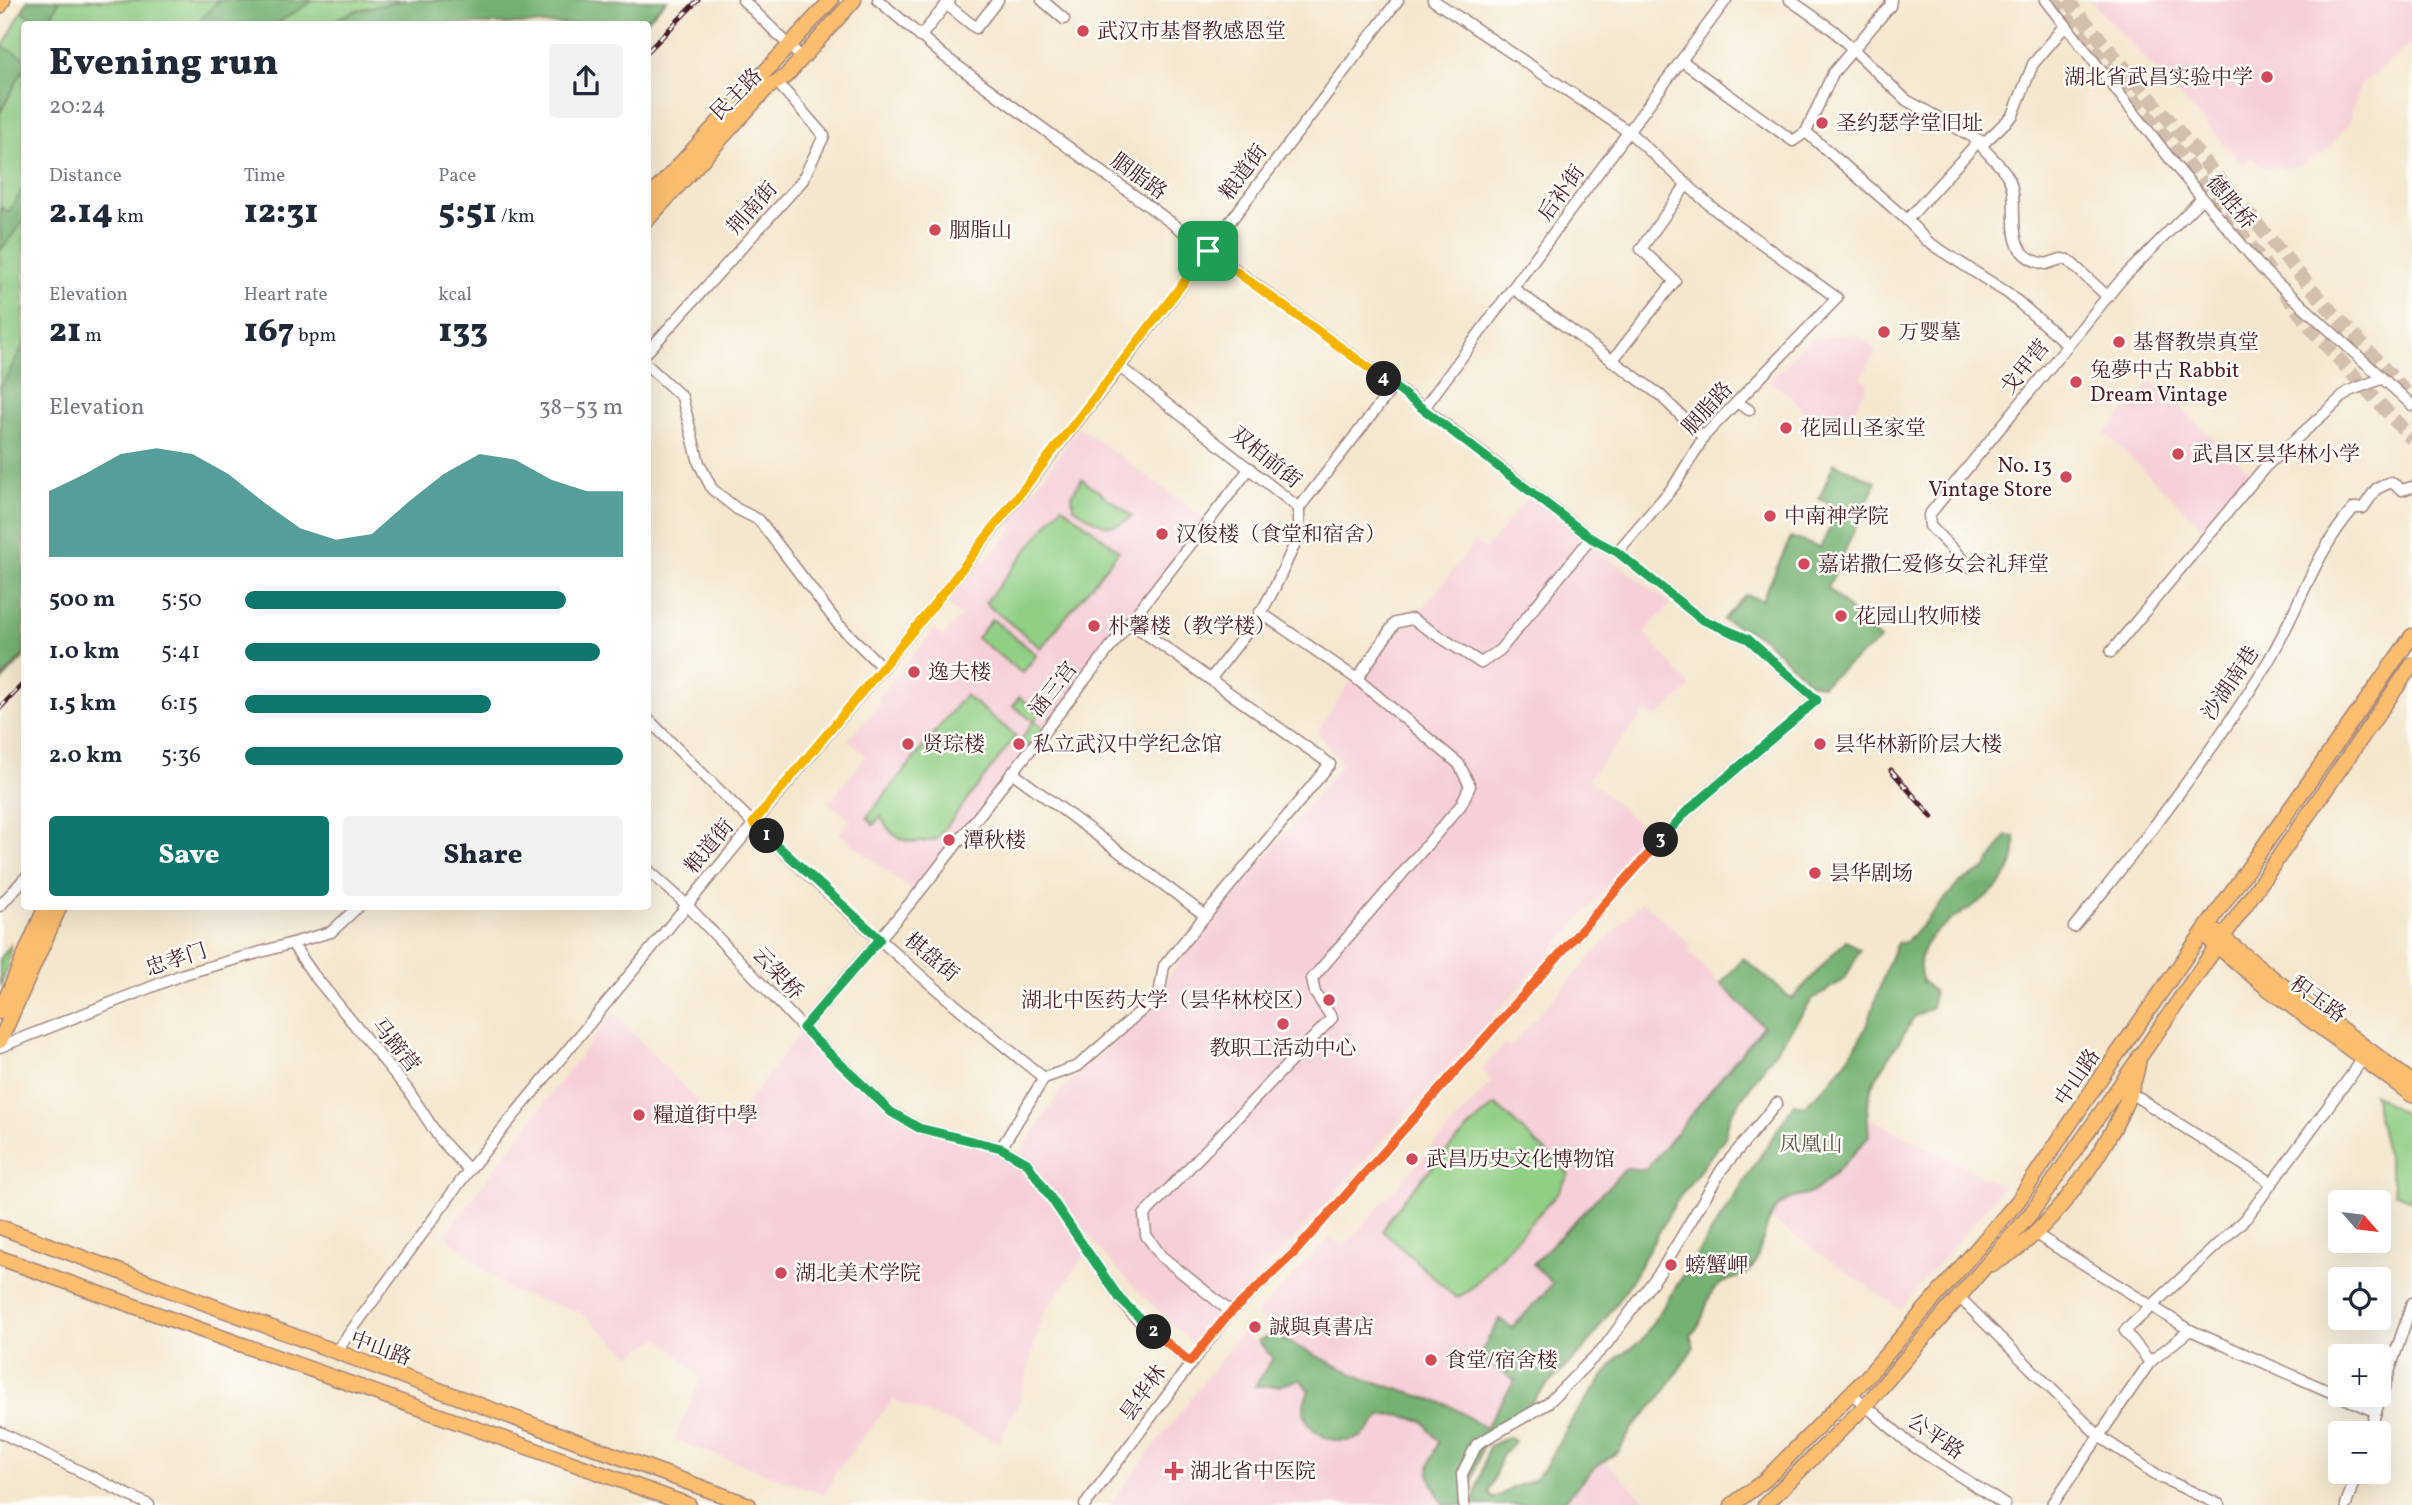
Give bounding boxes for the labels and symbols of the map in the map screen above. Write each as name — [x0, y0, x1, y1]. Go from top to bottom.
place label: 武汉市基督教感恩堂 — [1097, 18, 1286, 47]
marker: 武汉市基督教感恩堂 — [1075, 23, 1091, 39]
street label: 民主路 — [705, 63, 770, 128]
place label: 湖北省武昌实验中学 — [2064, 64, 2253, 93]
marker: 湖北省武昌实验中学 — [2259, 69, 2275, 85]
place label: 圣约瑟学堂旧址 — [1836, 110, 1983, 139]
marker: 圣约瑟学堂旧址 — [1814, 115, 1830, 131]
street label: 粮道街 — [1214, 139, 1275, 207]
street label: 胭脂路 — [1104, 147, 1172, 207]
street label: 后补街 — [1532, 160, 1592, 228]
street label: 德胜桥 — [2198, 170, 2261, 236]
street label: 荆南街 — [721, 176, 785, 242]
place label: 胭脂山 — [949, 217, 1012, 246]
pin — [1178, 221, 1238, 281]
marker: 胭脂山 — [927, 222, 943, 238]
place label: 万婴墓 — [1898, 319, 1961, 348]
marker: 万婴墓 — [1876, 324, 1892, 340]
place label: 基督教崇真堂 — [2133, 329, 2259, 358]
street label: 戈甲营 — [1995, 334, 2057, 402]
marker: 基督教崇真堂 — [2111, 334, 2127, 350]
place label: 兔夢中古 Rabbit Dream Vintage — [2090, 357, 2239, 410]
pin: 4 — [1366, 362, 1402, 396]
marker: 兔夢中古 Rabbit Dream Vintage — [2068, 374, 2084, 390]
street label: 胭脂路 — [1676, 376, 1740, 442]
place label: 花园山圣家堂 — [1800, 415, 1926, 444]
street label: 双柏前街 — [1223, 420, 1307, 496]
marker: 花园山圣家堂 — [1778, 420, 1794, 436]
place label: 武昌区昙华林小学 — [2192, 441, 2360, 470]
marker: 武昌区昙华林小学 — [2170, 446, 2186, 462]
place label: No. 13 Vintage Store — [1928, 452, 2052, 505]
marker: No. 13 Vintage Store — [2058, 469, 2074, 485]
place label: 中南神学院 — [1784, 503, 1889, 532]
marker: 中南神学院 — [1762, 508, 1778, 524]
place label: 汉俊楼（食堂和宿舍） — [1176, 521, 1386, 550]
marker: 汉俊楼（食堂和宿舍） — [1154, 526, 1170, 542]
place label: 嘉诺撒仁爱修女会礼拜堂 — [1818, 551, 2049, 580]
marker: 嘉诺撒仁爱修女会礼拜堂 — [1796, 556, 1812, 572]
place label: 花园山牧师楼 — [1855, 603, 1981, 632]
marker: 花园山牧师楼 — [1833, 608, 1849, 624]
place label: 朴馨楼（教学楼） — [1108, 613, 1276, 642]
marker: 朴馨楼（教学楼） — [1086, 618, 1102, 634]
street label: 沙湖南巷 — [2196, 641, 2267, 727]
street label: 涵三宫 — [1023, 656, 1085, 724]
place label: 逸夫楼 — [928, 659, 991, 688]
marker: 逸夫楼 — [906, 664, 922, 680]
place label: 贤琮楼 — [922, 731, 985, 760]
place label: 私立武汉中学纪念馆 — [1033, 731, 1222, 760]
place label: 昙华林新阶层大楼 — [1834, 731, 2002, 760]
marker: 贤琮楼 — [900, 736, 916, 752]
marker: 私立武汉中学纪念馆 — [1011, 736, 1027, 752]
marker: 昙华林新阶层大楼 — [1812, 736, 1828, 752]
street label: 粮道街 — [679, 814, 742, 880]
pin: 1 — [750, 818, 784, 854]
pin: 3 — [1644, 822, 1678, 858]
place label: 潭秋楼 — [963, 827, 1026, 856]
marker: 潭秋楼 — [941, 832, 957, 848]
place label: 昙华剧场 — [1829, 860, 1913, 889]
marker: 昙华剧场 — [1807, 865, 1823, 881]
street label: 棋盘街 — [898, 927, 964, 990]
street label: 忠孝门 — [142, 937, 211, 984]
street label: 云架桥 — [745, 941, 809, 1007]
street label: 积玉路 — [2283, 970, 2351, 1030]
place label: 湖北中医药大学（昙华林校区） — [1021, 987, 1315, 1016]
marker: 湖北中医药大学（昙华林校区） — [1321, 992, 1337, 1008]
street label: 马蹄营 — [364, 1012, 426, 1080]
marker: 教职工活动中心 — [1275, 1016, 1291, 1032]
place label: 教职工活动中心 — [1210, 1035, 1357, 1064]
street label: 中山路 — [2049, 1044, 2108, 1112]
place label: 糧道街中學 — [653, 1102, 758, 1131]
marker: 糧道街中學 — [631, 1107, 647, 1123]
park label: 凤凰山 — [1780, 1131, 1843, 1160]
place label: 武昌历史文化博物馆 — [1426, 1146, 1615, 1175]
marker: 武昌历史文化博物馆 — [1404, 1151, 1420, 1167]
north arrow — [2328, 1190, 2390, 1253]
place label: 螃蟹岬 — [1685, 1252, 1748, 1281]
marker: 螃蟹岬 — [1663, 1257, 1679, 1273]
place label: 湖北美术学院 — [795, 1260, 921, 1289]
marker: 湖北美术学院 — [773, 1265, 789, 1281]
pin: 2 — [1136, 1314, 1172, 1350]
place label: 誠與真書店 — [1269, 1314, 1374, 1343]
marker: 誠與真書店 — [1247, 1319, 1263, 1335]
street label: 中山路 — [346, 1325, 415, 1374]
place label: 食堂/宿舍楼 — [1445, 1347, 1558, 1376]
marker: 食堂/宿舍楼 — [1423, 1352, 1439, 1368]
street label: 昙华林 — [1114, 1360, 1174, 1428]
street label: 公平路 — [1901, 1407, 1969, 1467]
place label: 湖北省中医院 — [1190, 1458, 1316, 1487]
marker: 湖北省中医院 — [1164, 1461, 1184, 1481]

